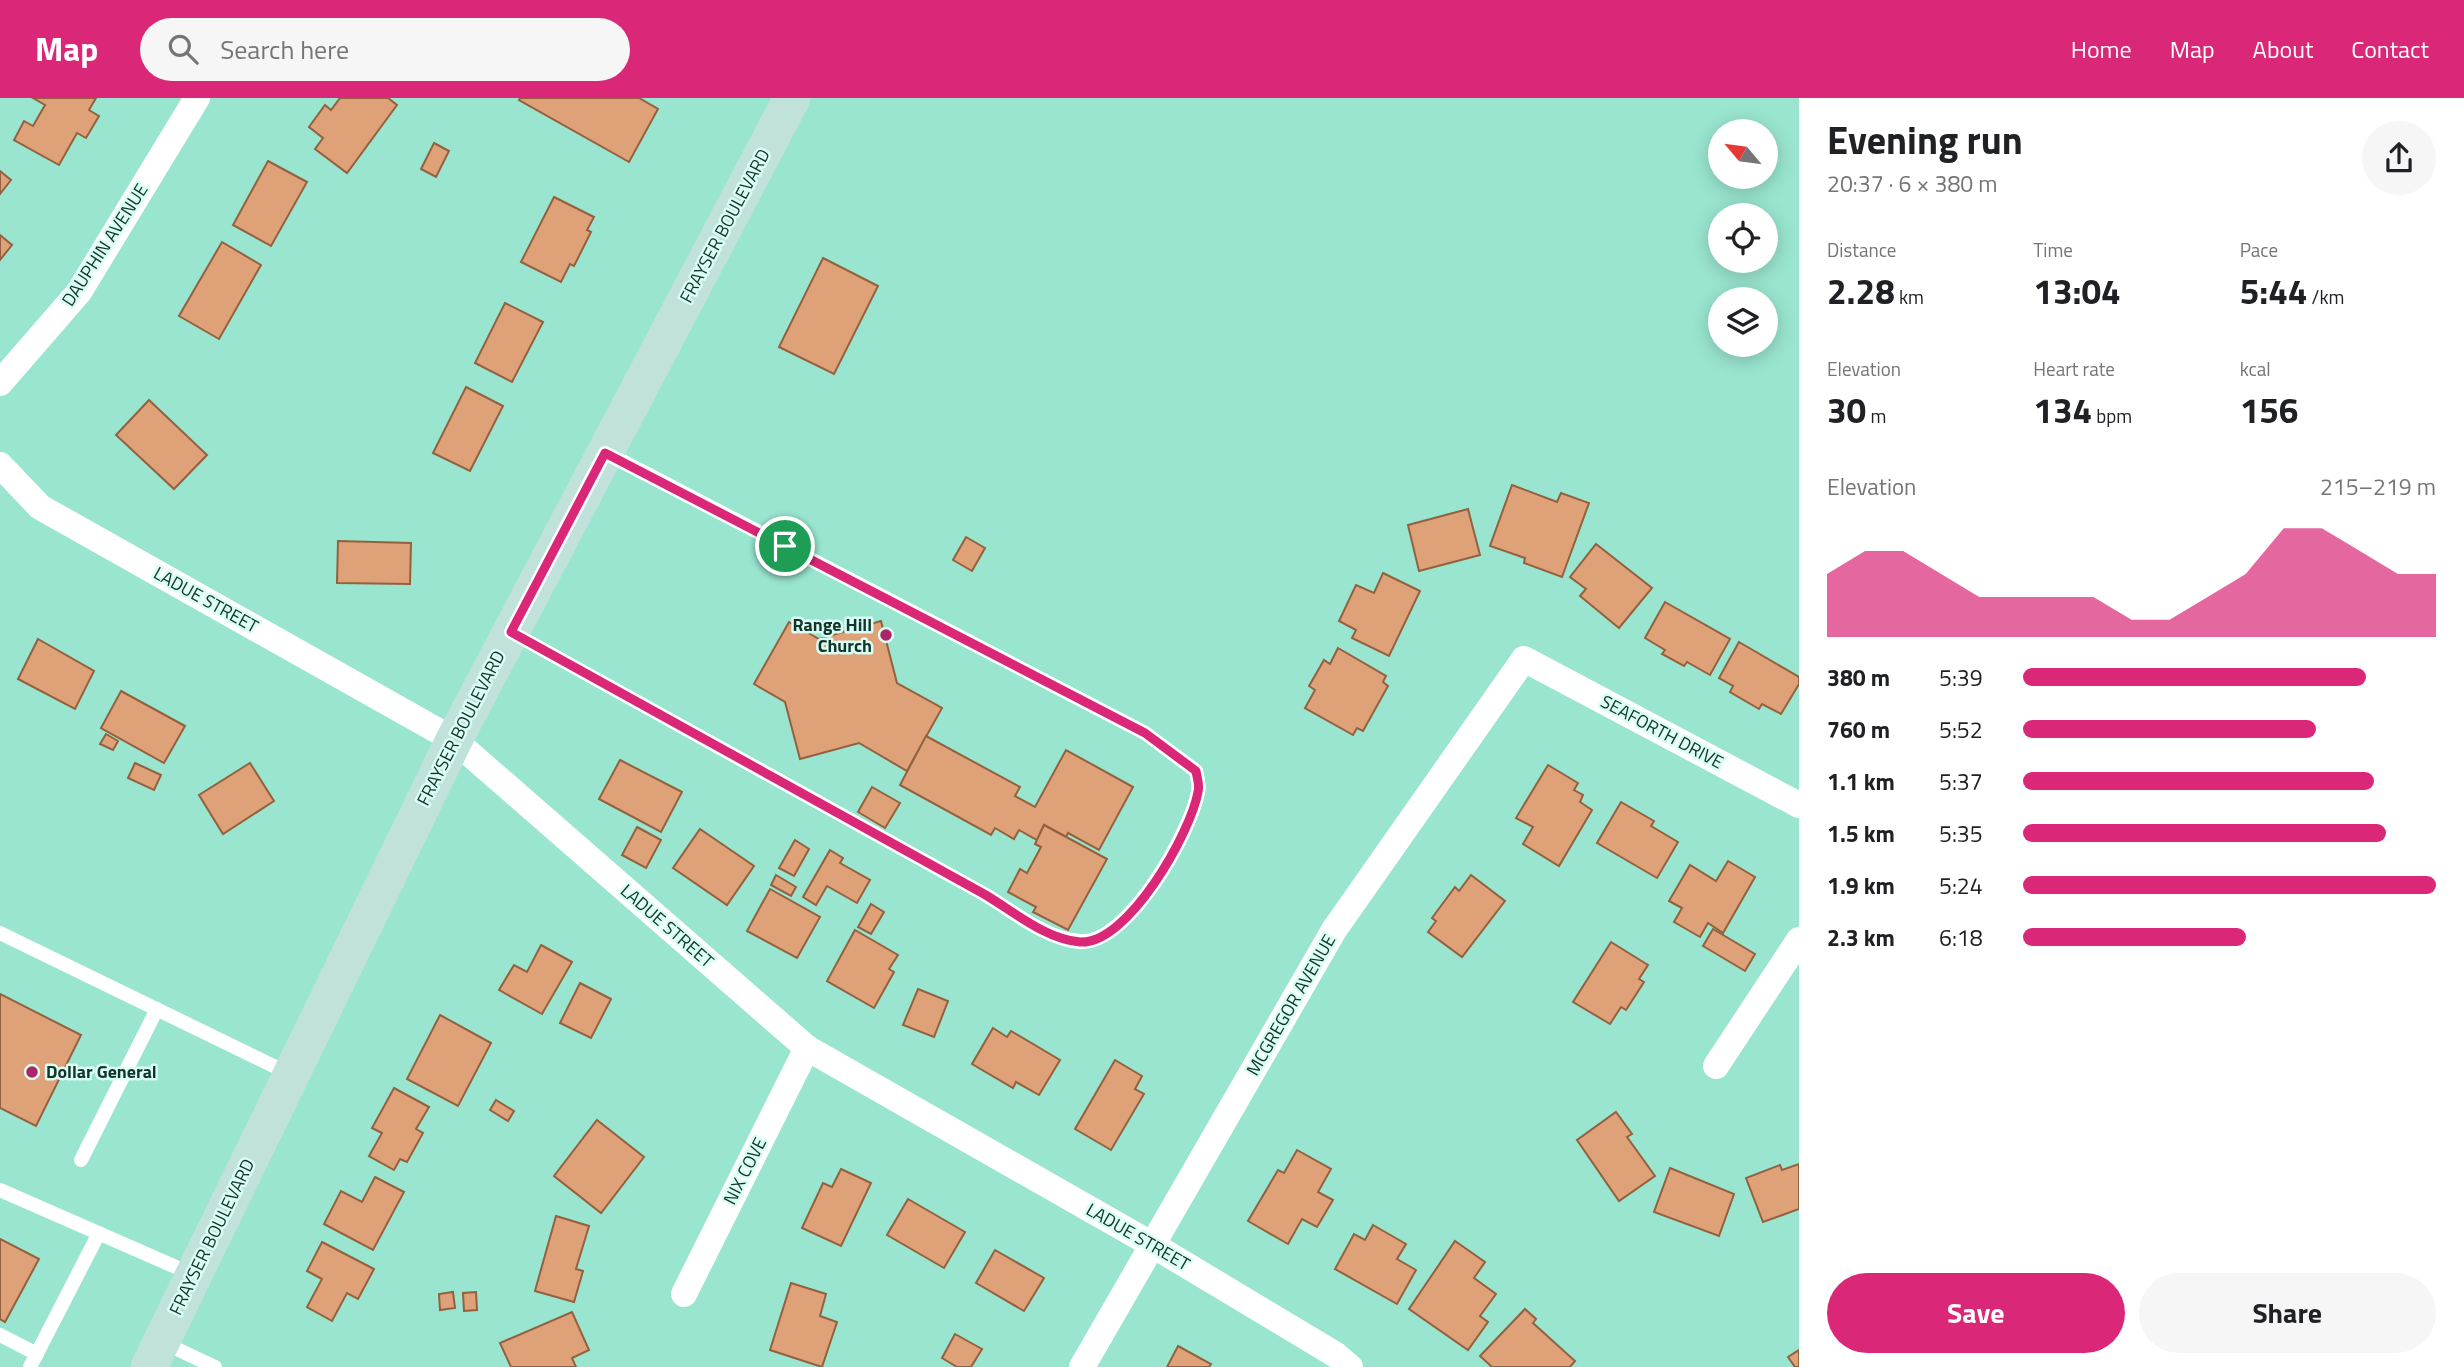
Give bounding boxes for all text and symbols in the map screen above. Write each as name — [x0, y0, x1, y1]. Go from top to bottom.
search box — [140, 18, 630, 81]
text: Map — [35, 24, 98, 74]
icon: search — [164, 30, 202, 68]
text: Search here — [220, 30, 349, 69]
text: Home — [2071, 31, 2132, 67]
text: Map — [2170, 31, 2215, 67]
text: About — [2253, 31, 2313, 67]
text: Contact — [2351, 31, 2429, 67]
text: Evening run — [1827, 111, 2023, 169]
north arrow — [1708, 119, 1778, 189]
map controls — [1708, 119, 1778, 357]
button: share — [2362, 121, 2436, 195]
street label: FRAYSER BOULEVARD — [673, 144, 777, 308]
text: 20:37 · 6 × 380 m — [1827, 166, 1997, 201]
street label: DAUPHIN AVENUE — [55, 178, 154, 311]
button: locate — [1708, 203, 1778, 273]
text: Distance — [1827, 235, 1896, 264]
text: Time — [2033, 235, 2073, 264]
text: Pace — [2240, 235, 2278, 264]
text: 2.28 — [1827, 264, 1895, 318]
text: 13:04 — [2033, 264, 2121, 318]
text: 5:44 — [2240, 264, 2307, 318]
text: km — [1895, 282, 1924, 311]
text: /km — [2307, 282, 2344, 311]
button: layers — [1708, 287, 1778, 357]
text: Elevation — [1827, 354, 1901, 383]
text: Heart rate — [2033, 354, 2115, 383]
text: kcal — [2240, 354, 2271, 383]
text: 30 — [1827, 383, 1866, 437]
text: 134 — [2033, 383, 2092, 437]
text: 156 — [2240, 383, 2298, 437]
text: m — [1866, 401, 1886, 430]
text: bpm — [2092, 401, 2132, 430]
text: Elevation — [1827, 469, 1916, 504]
text: 215–219 m — [2320, 469, 2436, 504]
pin — [755, 516, 815, 576]
icon: arrive — [766, 527, 804, 565]
street label: LADUE STREET — [149, 560, 264, 640]
place label: Range Hill Church — [792, 611, 872, 659]
marker: Range Hill Church — [878, 627, 894, 643]
street label: FRAYSER BOULEVARD — [410, 645, 511, 810]
text: 380 m — [1827, 660, 1890, 695]
text: 5:39 — [1939, 660, 1983, 695]
street label: SEAFORTH DRIVE — [1596, 688, 1728, 775]
text: 760 m — [1827, 712, 1890, 747]
text: 5:52 — [1939, 712, 1983, 747]
text: 1.1 km — [1827, 764, 1895, 799]
text: 5:37 — [1939, 764, 1983, 799]
text: 1.5 km — [1827, 816, 1895, 851]
text: 5:35 — [1939, 816, 1983, 851]
text: 1.9 km — [1827, 868, 1895, 903]
text: 5:24 — [1939, 868, 1983, 903]
street label: LADUE STREET — [615, 877, 720, 974]
text: 2.3 km — [1827, 920, 1895, 955]
text: 6:18 — [1939, 920, 1983, 955]
street label: MCGREGOR AVENUE — [1239, 929, 1342, 1080]
place label: Dollar General — [46, 1058, 157, 1085]
marker: Dollar General — [24, 1064, 40, 1080]
street label: NIX COVE — [716, 1132, 773, 1209]
street label: FRAYSER BOULEVARD — [162, 1154, 261, 1320]
street label: LADUE STREET — [1081, 1196, 1196, 1278]
button: Save — [1827, 1273, 2125, 1353]
button: Share — [2139, 1273, 2436, 1353]

